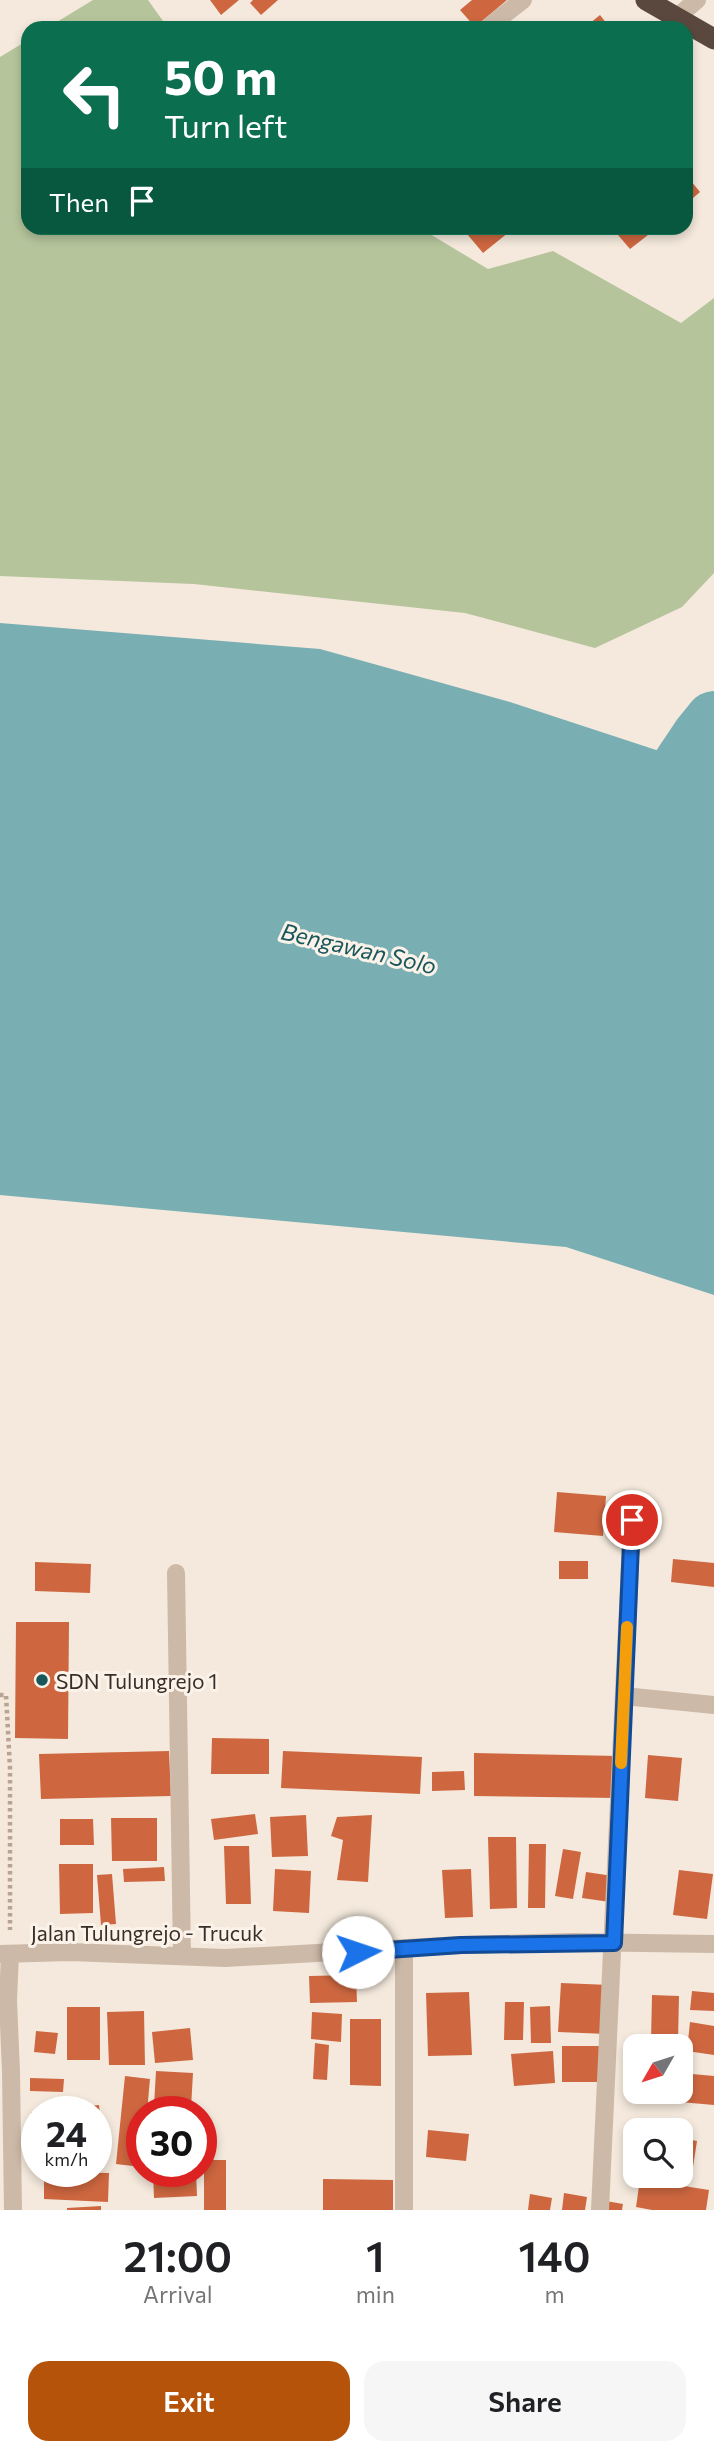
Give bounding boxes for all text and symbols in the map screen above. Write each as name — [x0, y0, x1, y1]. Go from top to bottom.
text: 50 m — [164, 45, 277, 105]
icon: left — [49, 49, 140, 140]
text: Turn left — [164, 105, 288, 145]
icon: arrive — [123, 182, 161, 220]
text: Then — [49, 186, 109, 217]
water label: Bengawan Solo — [279, 917, 439, 979]
pin — [602, 1490, 662, 1550]
icon: arrive — [613, 1501, 651, 1539]
place label: SDN Tulungrejo 1 — [56, 1668, 218, 1693]
marker: SDN Tulungrejo 1 — [34, 1672, 50, 1688]
position arrow — [321, 1915, 395, 1989]
street label: Jalan Tulungrejo - Trucuk — [31, 1920, 263, 1945]
north arrow — [623, 2034, 693, 2104]
map controls — [623, 2034, 693, 2188]
speed limit sign: 30 — [126, 2096, 217, 2187]
text: 24 — [46, 2111, 87, 2154]
button: search — [623, 2118, 693, 2188]
text: km/h — [45, 2148, 88, 2170]
text: 21:00 — [124, 2229, 232, 2281]
text: 1 — [366, 2229, 385, 2281]
text: 140 — [518, 2229, 590, 2281]
text: Arrival — [143, 2280, 213, 2308]
text: min — [356, 2280, 395, 2308]
text: m — [544, 2280, 564, 2308]
button: Exit — [28, 2361, 350, 2441]
button: Share — [364, 2361, 686, 2441]

